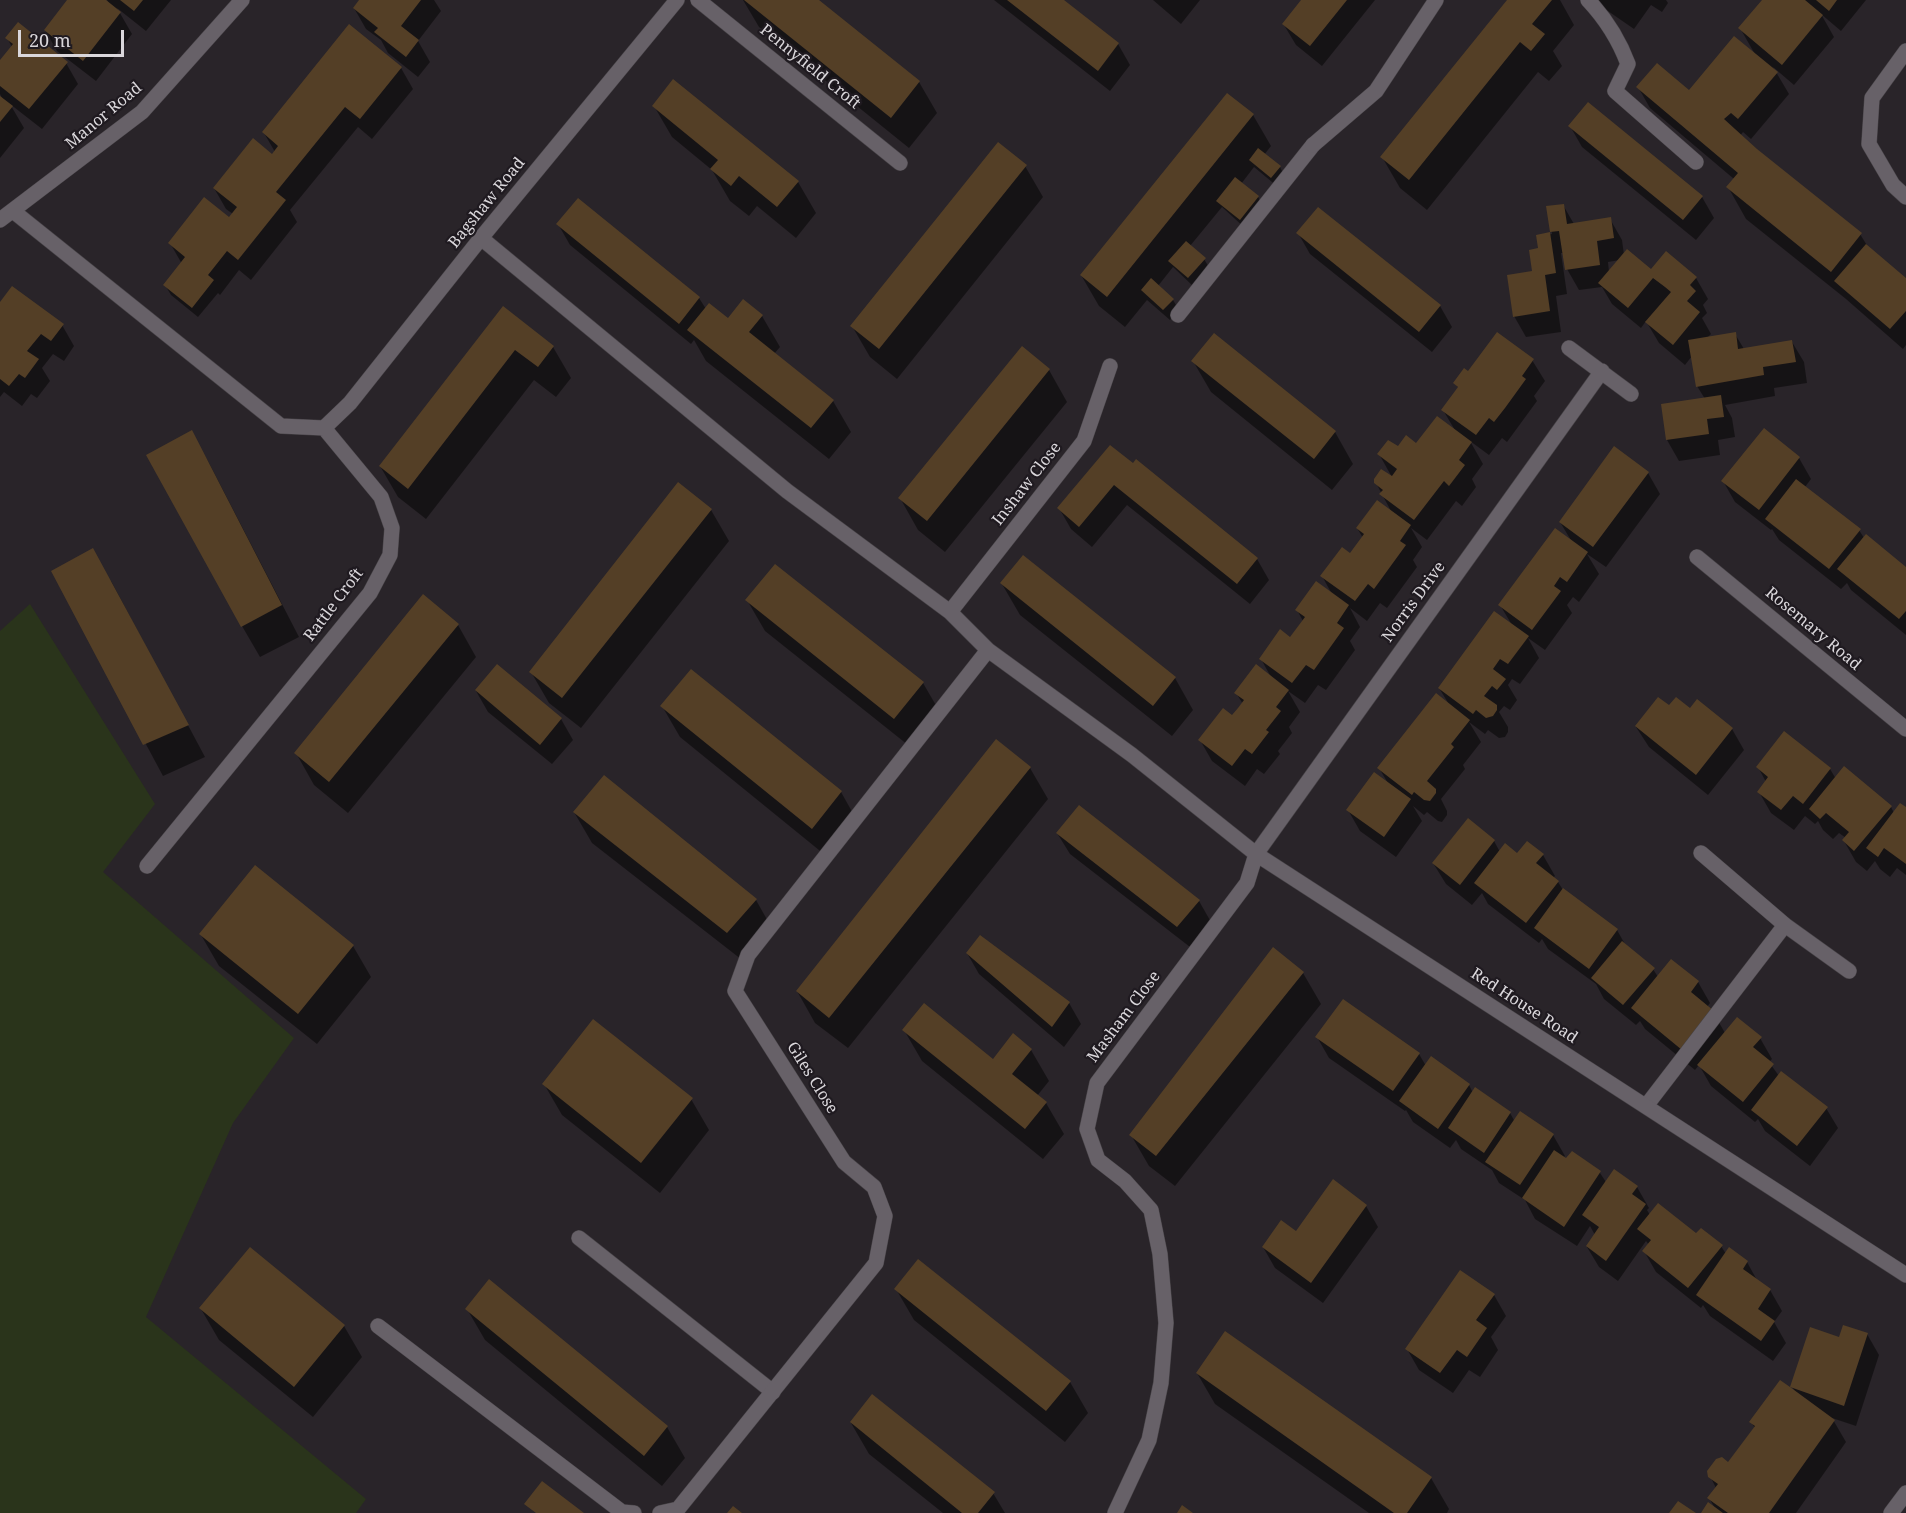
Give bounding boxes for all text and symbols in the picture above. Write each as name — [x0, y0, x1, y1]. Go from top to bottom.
scale bar — [21, 18, 128, 56]
street label: Pennyfield Croft — [756, 21, 864, 113]
text: 20 m — [29, 28, 71, 52]
street label: Manor Road — [62, 78, 146, 154]
street label: Bagshaw Road — [445, 154, 529, 252]
street label: Inshaw Close — [989, 439, 1065, 529]
street label: Norris Drive — [1378, 558, 1450, 646]
street label: Rattle Croft — [300, 565, 368, 645]
street label: Rosemary Road — [1761, 583, 1865, 675]
street label: Red House Road — [1467, 964, 1581, 1048]
street label: Masham Close — [1083, 968, 1165, 1066]
street label: Giles Close — [782, 1038, 842, 1118]

